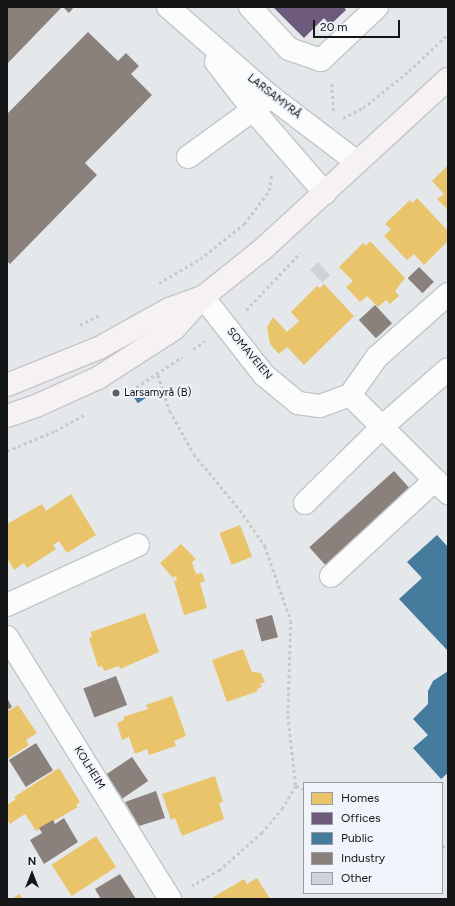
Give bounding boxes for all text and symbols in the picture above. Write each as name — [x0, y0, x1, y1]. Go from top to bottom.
scale bar — [315, 12, 402, 38]
text: 20 m — [320, 20, 348, 34]
street label: LARSAMYRÅ — [245, 72, 303, 122]
street label: SOMAVEIEN — [223, 325, 275, 383]
place label: Larsamyrå (B) — [124, 386, 191, 400]
marker: Larsamyrå (B) — [111, 388, 121, 398]
street label: KOLHEIM — [71, 744, 107, 792]
legend — [303, 782, 443, 894]
text: Homes — [341, 791, 379, 805]
text: Offices — [341, 811, 381, 825]
text: Public — [341, 831, 374, 845]
text: Industry — [341, 851, 385, 865]
north arrow — [12, 854, 52, 894]
text: N — [28, 855, 36, 868]
text: Other — [341, 871, 372, 885]

